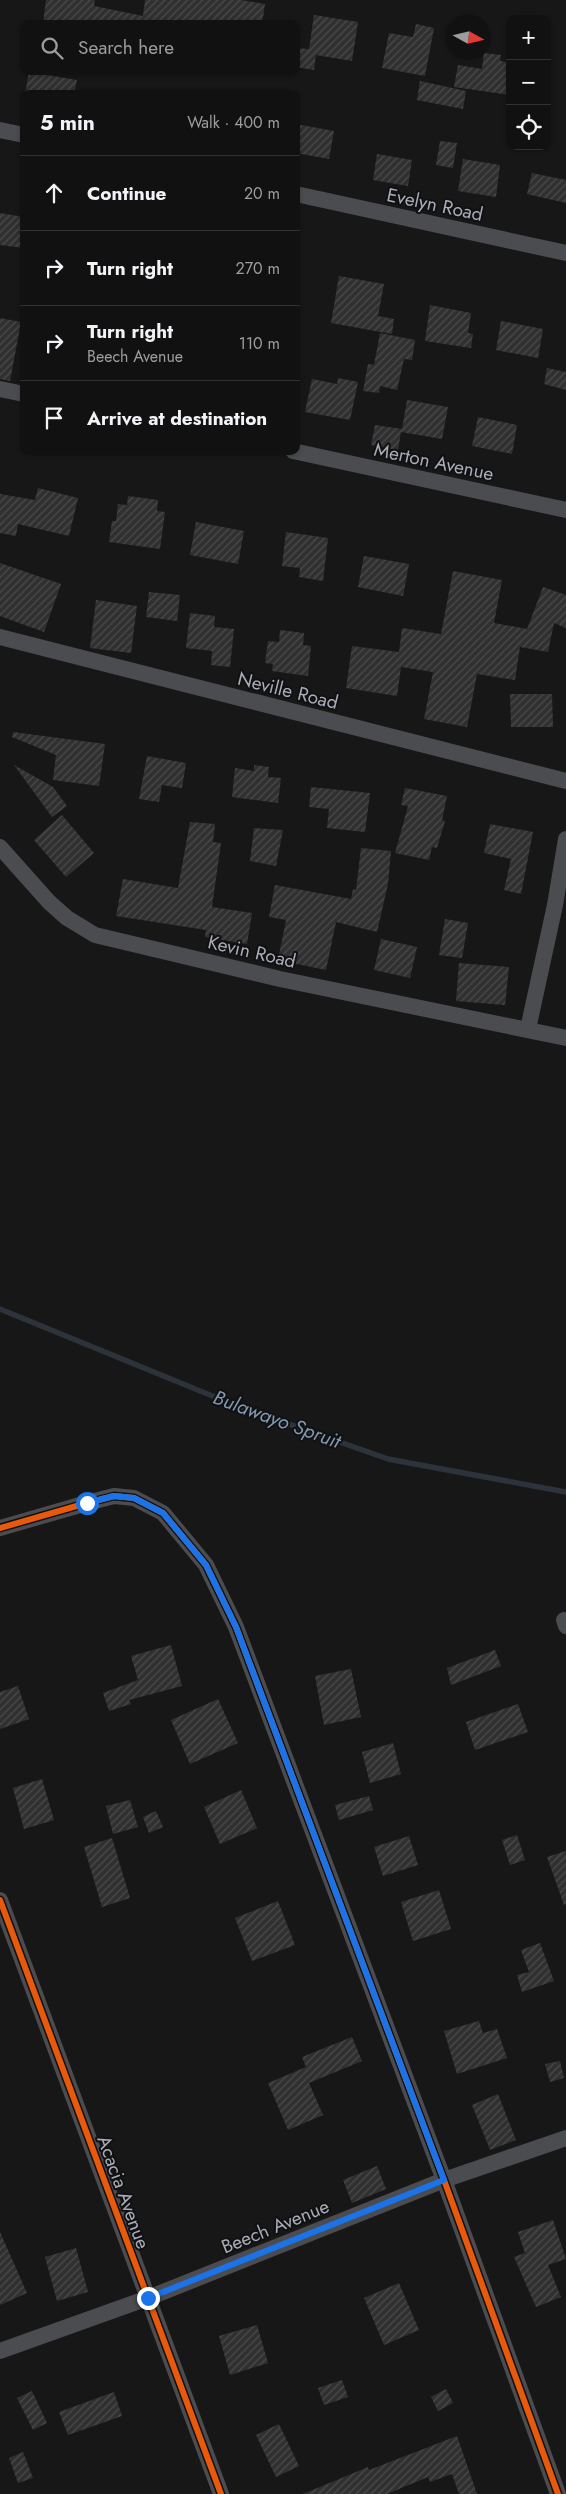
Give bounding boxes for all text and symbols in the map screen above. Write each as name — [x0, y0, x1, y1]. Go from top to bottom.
north arrow — [446, 15, 491, 60]
map controls — [506, 15, 551, 150]
button: + — [506, 15, 551, 60]
search box — [20, 20, 300, 75]
icon: search — [38, 34, 66, 62]
text: Search here — [78, 34, 174, 61]
button: − — [506, 60, 551, 105]
button: locate — [506, 105, 551, 150]
text: 5 min — [40, 108, 95, 138]
text: Walk · 400 m — [187, 111, 280, 134]
icon: ahead — [40, 179, 68, 207]
text: Continue — [87, 180, 166, 207]
street label: Evelyn Road — [384, 181, 485, 228]
text: 20 m — [244, 182, 280, 205]
icon: right — [40, 254, 68, 282]
text: Turn right — [87, 255, 173, 282]
text: 270 m — [236, 257, 280, 280]
text: Turn right — [87, 318, 173, 345]
icon: right — [40, 329, 68, 357]
text: 110 m — [239, 332, 280, 355]
text: Beech Avenue — [87, 345, 183, 368]
icon: arrive — [40, 404, 68, 432]
text: Arrive at destination — [87, 405, 267, 432]
street label: Merton Avenue — [372, 436, 496, 487]
street label: Neville Road — [235, 665, 341, 716]
street label: Kevin Road — [205, 928, 299, 975]
water label: Bulawayo Spruit — [209, 1383, 346, 1456]
route start — [76, 1492, 99, 1515]
street label: Acacia Avenue — [91, 2132, 157, 2253]
street label: Beech Avenue — [217, 2192, 333, 2260]
route end — [137, 2287, 160, 2310]

